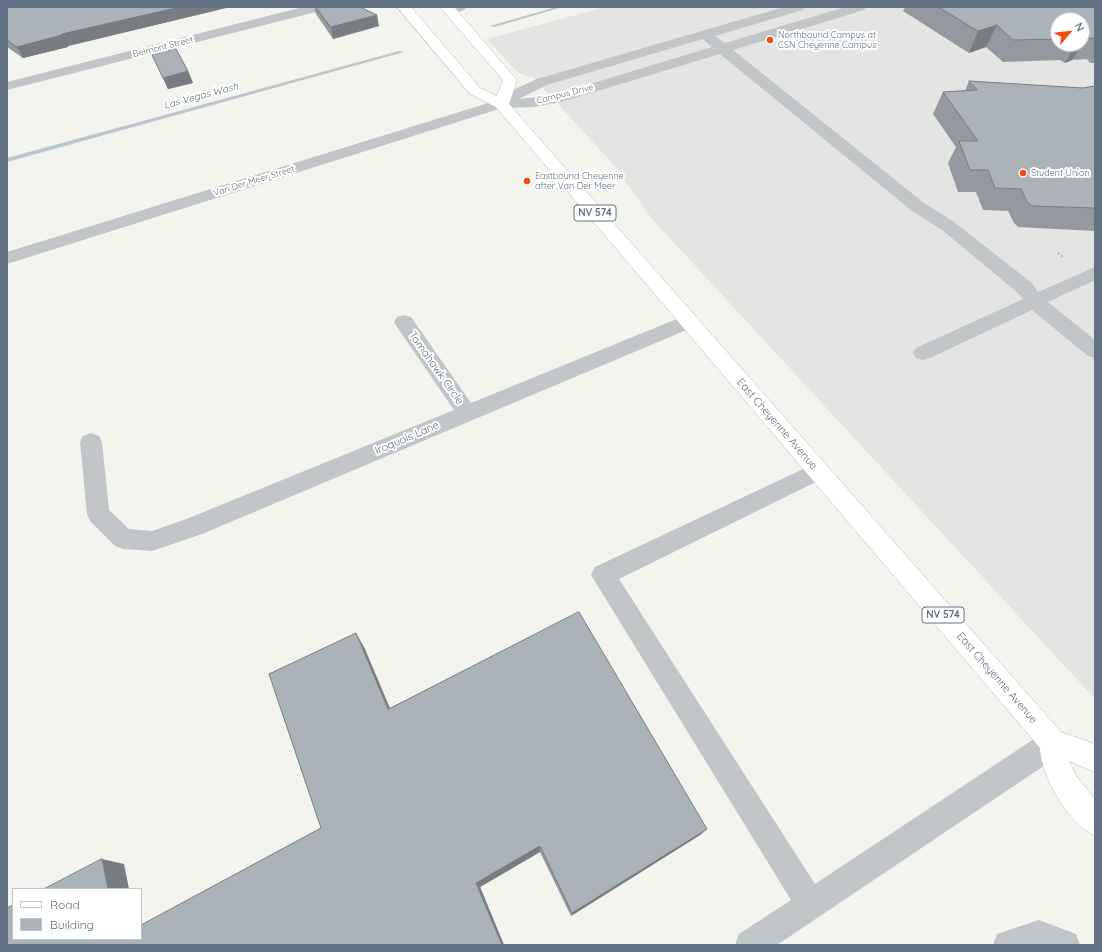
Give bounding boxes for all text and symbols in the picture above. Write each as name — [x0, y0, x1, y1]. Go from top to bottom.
north arrow — [1050, 12, 1090, 52]
text: N — [1072, 20, 1088, 34]
place label: Northbound Campus at CSN Cheyenne Campus — [778, 30, 876, 51]
street label: Belmont Street — [132, 34, 194, 60]
marker: Northbound Campus at CSN Cheyenne Campus — [765, 35, 775, 45]
water label: Las Vegas Wash — [163, 80, 239, 112]
street label: Campus Drive — [535, 82, 595, 106]
street label: Van Der Meer Street — [212, 163, 296, 199]
marker: Student Union — [1018, 168, 1028, 178]
place label: Student Union — [1031, 168, 1090, 178]
place label: Eastbound Cheyenne after Van Der Meer — [535, 171, 624, 192]
marker: Eastbound Cheyenne after Van Der Meer — [522, 176, 532, 186]
road number: NV 574 — [574, 205, 616, 221]
street label: Tomahawk Circle — [406, 329, 466, 407]
street label: East Cheyenne Avenue — [734, 376, 820, 472]
street label: Iroquois Lane — [373, 419, 441, 457]
road number: NV 574 — [922, 607, 964, 623]
street label: East Cheyenne Avenue — [954, 630, 1040, 726]
legend — [12, 888, 142, 940]
text: Road — [50, 897, 80, 912]
text: Building — [50, 917, 94, 932]

